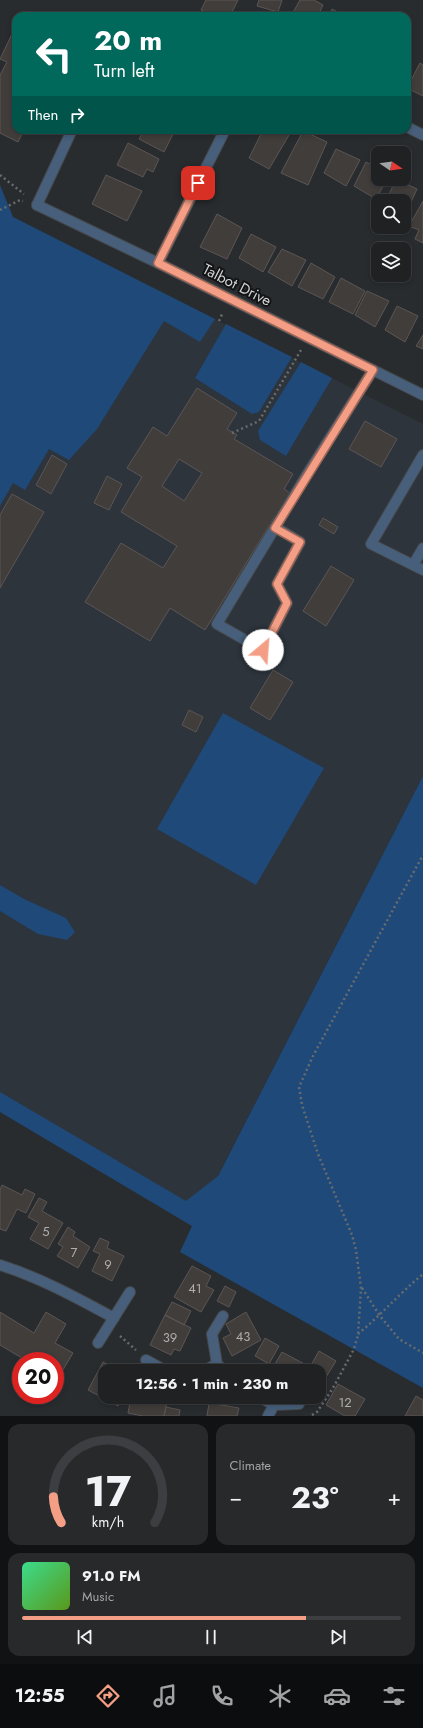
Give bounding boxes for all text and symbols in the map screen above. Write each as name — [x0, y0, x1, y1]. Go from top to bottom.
text: 20 m — [94, 20, 162, 61]
icon: left — [28, 28, 80, 80]
text: Turn left — [94, 58, 154, 84]
text: Then — [28, 104, 58, 126]
icon: right — [66, 104, 88, 126]
north arrow — [371, 146, 411, 186]
map controls — [371, 146, 411, 282]
pin — [181, 166, 215, 200]
icon: arrive — [187, 172, 209, 194]
button: search — [371, 194, 411, 234]
button: layers — [371, 242, 411, 282]
street label: Talbot Drive — [199, 258, 275, 312]
position arrow — [242, 629, 284, 671]
house number: 5 — [42, 1222, 50, 1241]
house number: 7 — [71, 1243, 78, 1262]
house number: 9 — [104, 1255, 112, 1274]
house number: 41 — [188, 1279, 202, 1298]
house number: 43 — [236, 1327, 250, 1346]
house number: 39 — [163, 1328, 177, 1347]
speed limit sign: 20 — [12, 1352, 64, 1404]
text: 12:56 · 1 min · 230 m — [136, 1373, 288, 1395]
house number: 12 — [338, 1393, 352, 1412]
text: Climate — [230, 1456, 271, 1475]
text: 17 — [85, 1460, 131, 1521]
text: 23° — [291, 1476, 339, 1519]
text: − — [230, 1481, 242, 1513]
text: + — [387, 1481, 401, 1513]
text: km/h — [92, 1511, 124, 1531]
text: 91.0 FM — [82, 1565, 141, 1587]
text: Music — [82, 1587, 114, 1606]
icon: previous — [74, 1626, 96, 1648]
icon: pause — [200, 1626, 222, 1648]
icon: next — [327, 1626, 349, 1648]
icon: directions — [94, 1682, 122, 1710]
icon: music — [151, 1682, 179, 1710]
icon: phone — [208, 1682, 236, 1710]
icon: climate — [266, 1682, 294, 1710]
icon: car — [323, 1682, 351, 1710]
icon: filters — [380, 1682, 408, 1710]
text: 12:55 — [15, 1683, 65, 1709]

